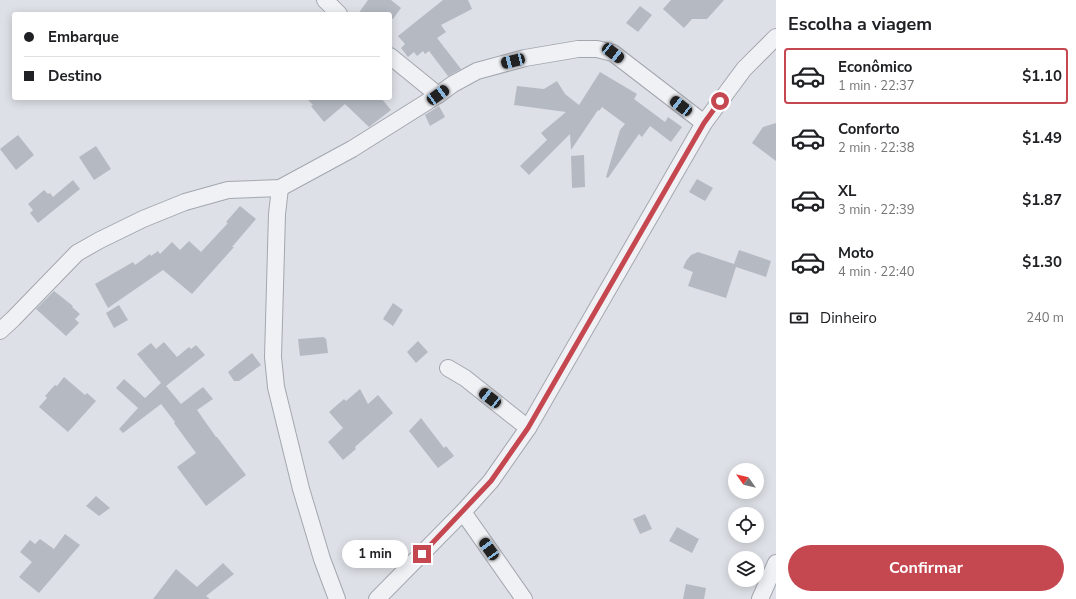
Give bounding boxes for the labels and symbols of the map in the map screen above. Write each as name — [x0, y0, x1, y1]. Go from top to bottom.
car — [600, 41, 626, 65]
car — [500, 52, 526, 70]
car — [425, 83, 451, 107]
route start — [711, 92, 729, 110]
car — [668, 94, 694, 118]
car — [477, 386, 503, 410]
north arrow — [728, 463, 764, 499]
car — [477, 536, 501, 562]
callout: 1 min — [342, 540, 408, 568]
route end — [413, 545, 431, 563]

